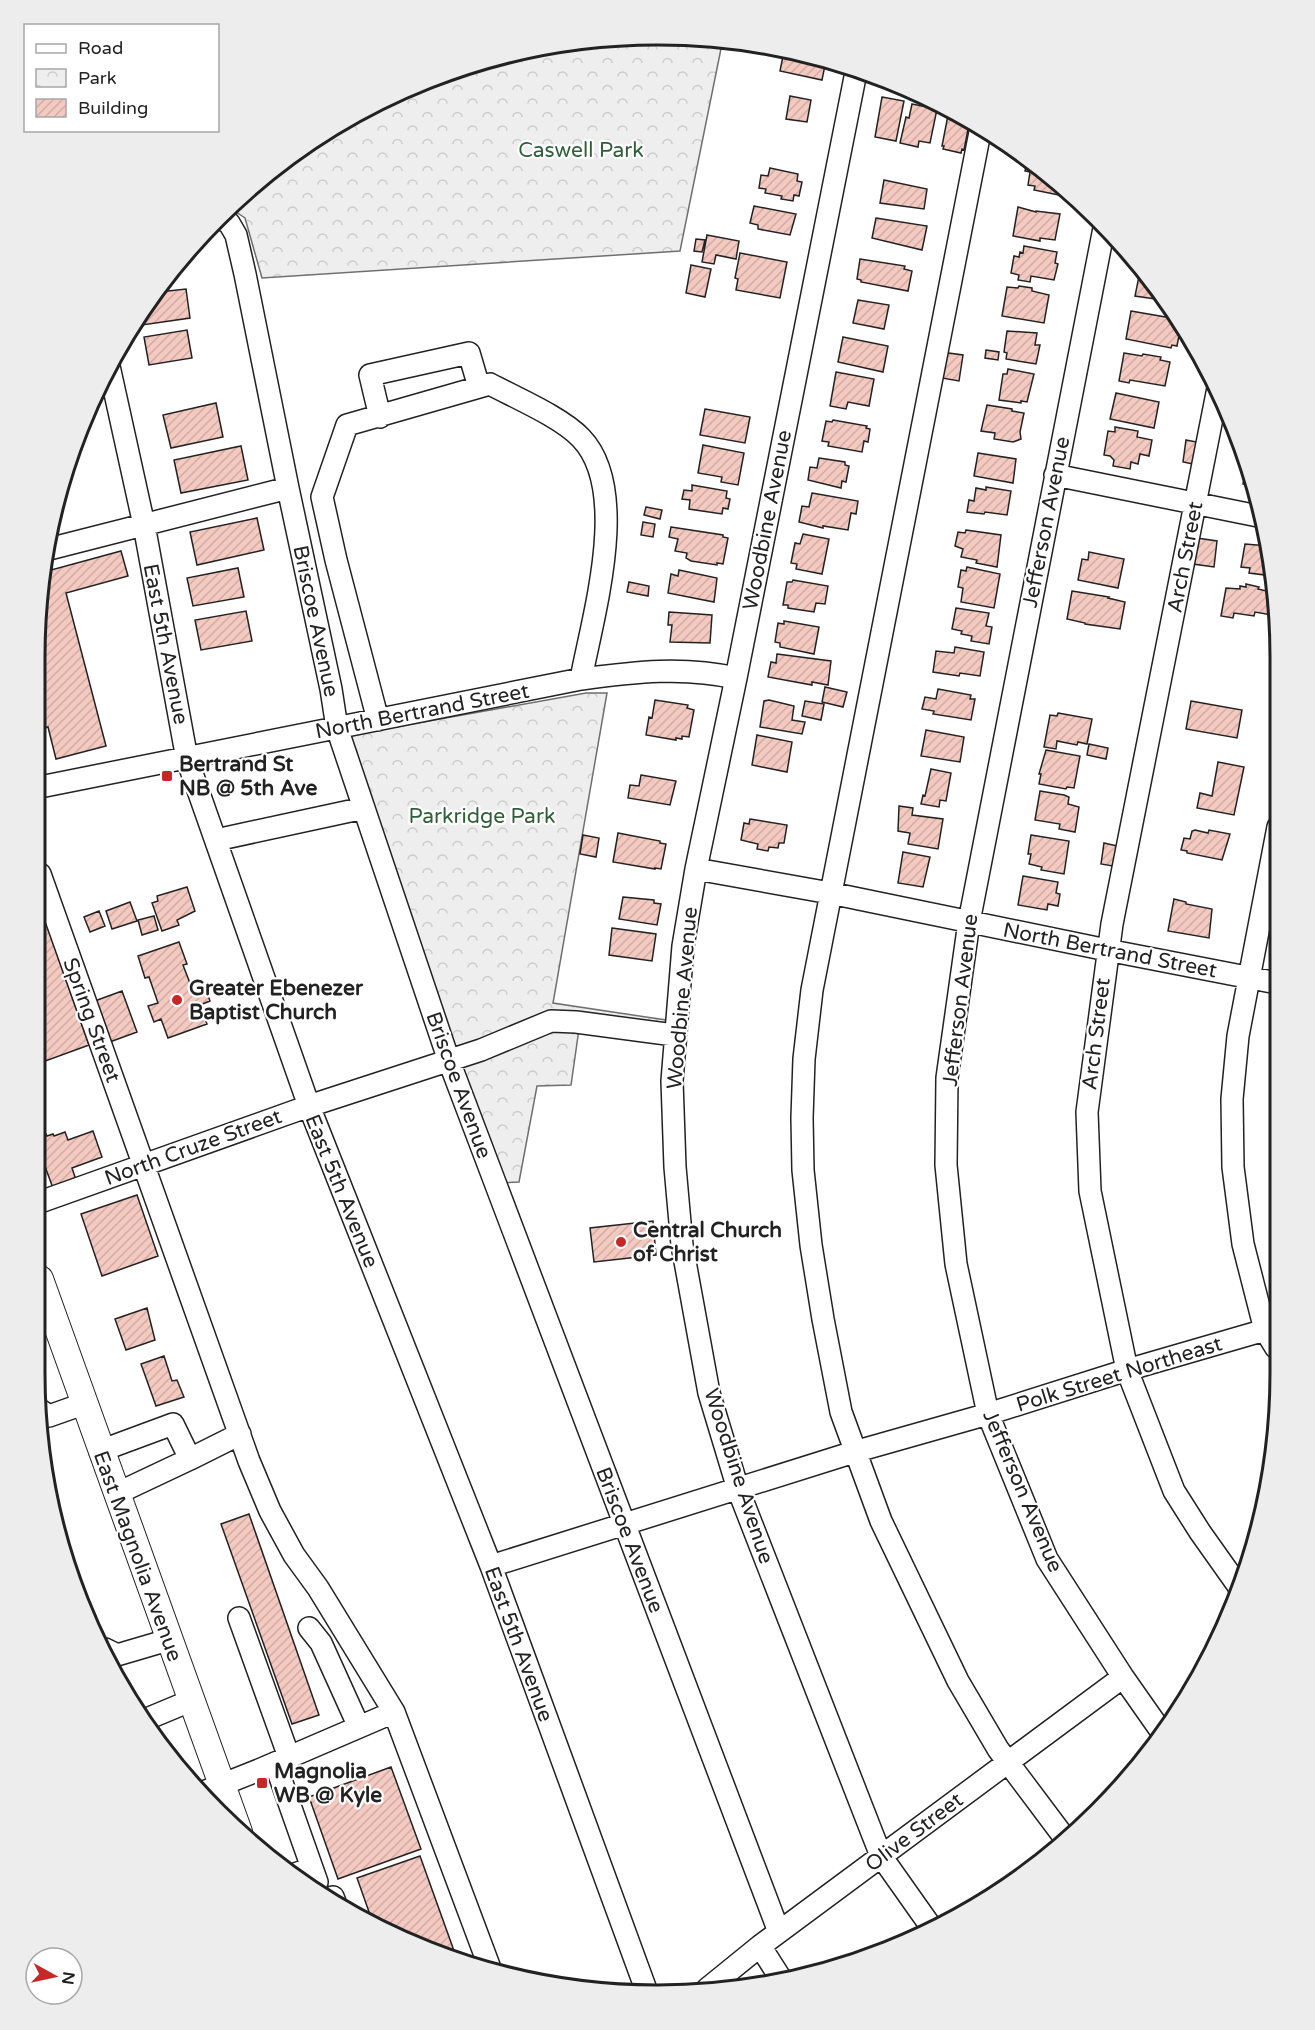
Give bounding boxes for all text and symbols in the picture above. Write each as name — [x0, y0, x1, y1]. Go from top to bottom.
legend — [24, 24, 219, 132]
text: Road — [78, 37, 123, 59]
text: Park — [78, 67, 117, 89]
text: Building — [78, 97, 148, 119]
park label: Caswell Park — [518, 138, 644, 163]
street label: Woodbine Avenue — [738, 428, 797, 612]
street label: Jefferson Avenue — [1018, 434, 1075, 610]
street label: Arch Street — [1162, 499, 1209, 615]
street label: Briscoe Avenue — [287, 543, 344, 699]
street label: East 5th Avenue — [138, 562, 193, 727]
street label: North Bertrand Street — [313, 678, 531, 745]
place label: Bertrand St NB @ 5th Ave — [179, 752, 318, 801]
marker: Bertrand St NB @ 5th Ave — [160, 769, 174, 783]
park label: Parkridge Park — [409, 804, 555, 829]
street label: Woodbine Avenue — [662, 906, 703, 1090]
street label: Jefferson Avenue — [938, 912, 983, 1088]
street label: North Bertrand Street — [1001, 917, 1219, 984]
street label: Spring Street — [57, 954, 126, 1086]
place label: Greater Ebenezer Baptist Church — [189, 976, 364, 1025]
street label: Arch Street — [1077, 977, 1116, 1092]
marker: Greater Ebenezer Baptist Church — [170, 993, 184, 1007]
street label: Briscoe Avenue — [420, 1008, 497, 1162]
street label: North Cruze Street — [101, 1104, 285, 1191]
street label: East 5th Avenue — [299, 1111, 384, 1272]
place label: Central Church of Christ — [633, 1218, 782, 1267]
marker: Central Church of Christ — [614, 1235, 628, 1249]
street label: Polk Street Northeast — [1013, 1331, 1225, 1418]
street label: Woodbine Avenue — [698, 1385, 779, 1567]
street label: Jefferson Avenue — [977, 1406, 1068, 1576]
street label: East Magnolia Avenue — [88, 1447, 187, 1665]
street label: Briscoe Avenue — [590, 1464, 669, 1617]
street label: East 5th Avenue — [479, 1563, 558, 1725]
place label: Magnolia WB @ Kyle — [274, 1759, 382, 1808]
marker: Magnolia WB @ Kyle — [255, 1776, 269, 1790]
street label: Olive Street — [861, 1788, 968, 1877]
north arrow — [24, 1946, 84, 2006]
text: N — [57, 1970, 79, 1986]

